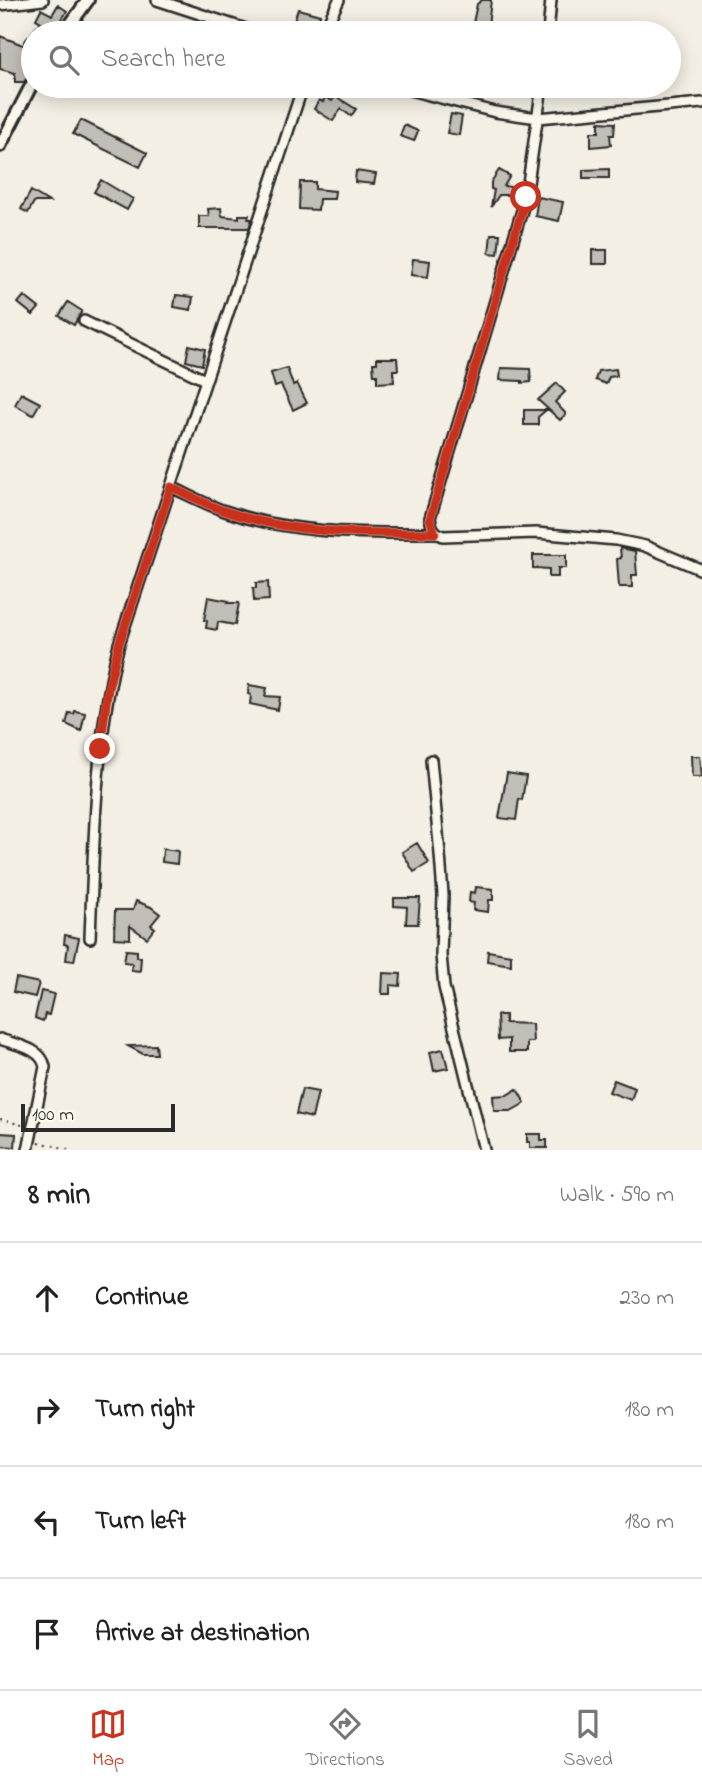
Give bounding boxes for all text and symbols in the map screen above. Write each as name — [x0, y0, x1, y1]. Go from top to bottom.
search box — [21, 21, 681, 98]
icon: search — [45, 41, 83, 79]
text: Search here — [101, 41, 226, 79]
route start — [510, 181, 541, 212]
route end — [84, 733, 115, 764]
scale bar — [21, 1101, 175, 1133]
text: 100 m — [32, 1102, 74, 1129]
text: 8 min — [28, 1174, 90, 1218]
text: Walk · 590 m — [560, 1179, 674, 1212]
icon: ahead — [28, 1279, 66, 1317]
text: Continue — [95, 1279, 188, 1317]
text: 230 m — [620, 1282, 674, 1315]
icon: right — [28, 1391, 66, 1429]
text: Turn right — [95, 1391, 195, 1429]
text: 180 m — [625, 1394, 674, 1427]
icon: left — [28, 1503, 66, 1541]
text: Turn left — [95, 1503, 186, 1541]
text: 180 m — [625, 1506, 674, 1539]
icon: arrive — [28, 1615, 66, 1653]
text: Arrive at destination — [95, 1615, 310, 1653]
tab: Map — [89, 1705, 127, 1774]
tab: Directions — [306, 1705, 385, 1774]
tab: Saved — [563, 1705, 613, 1774]

